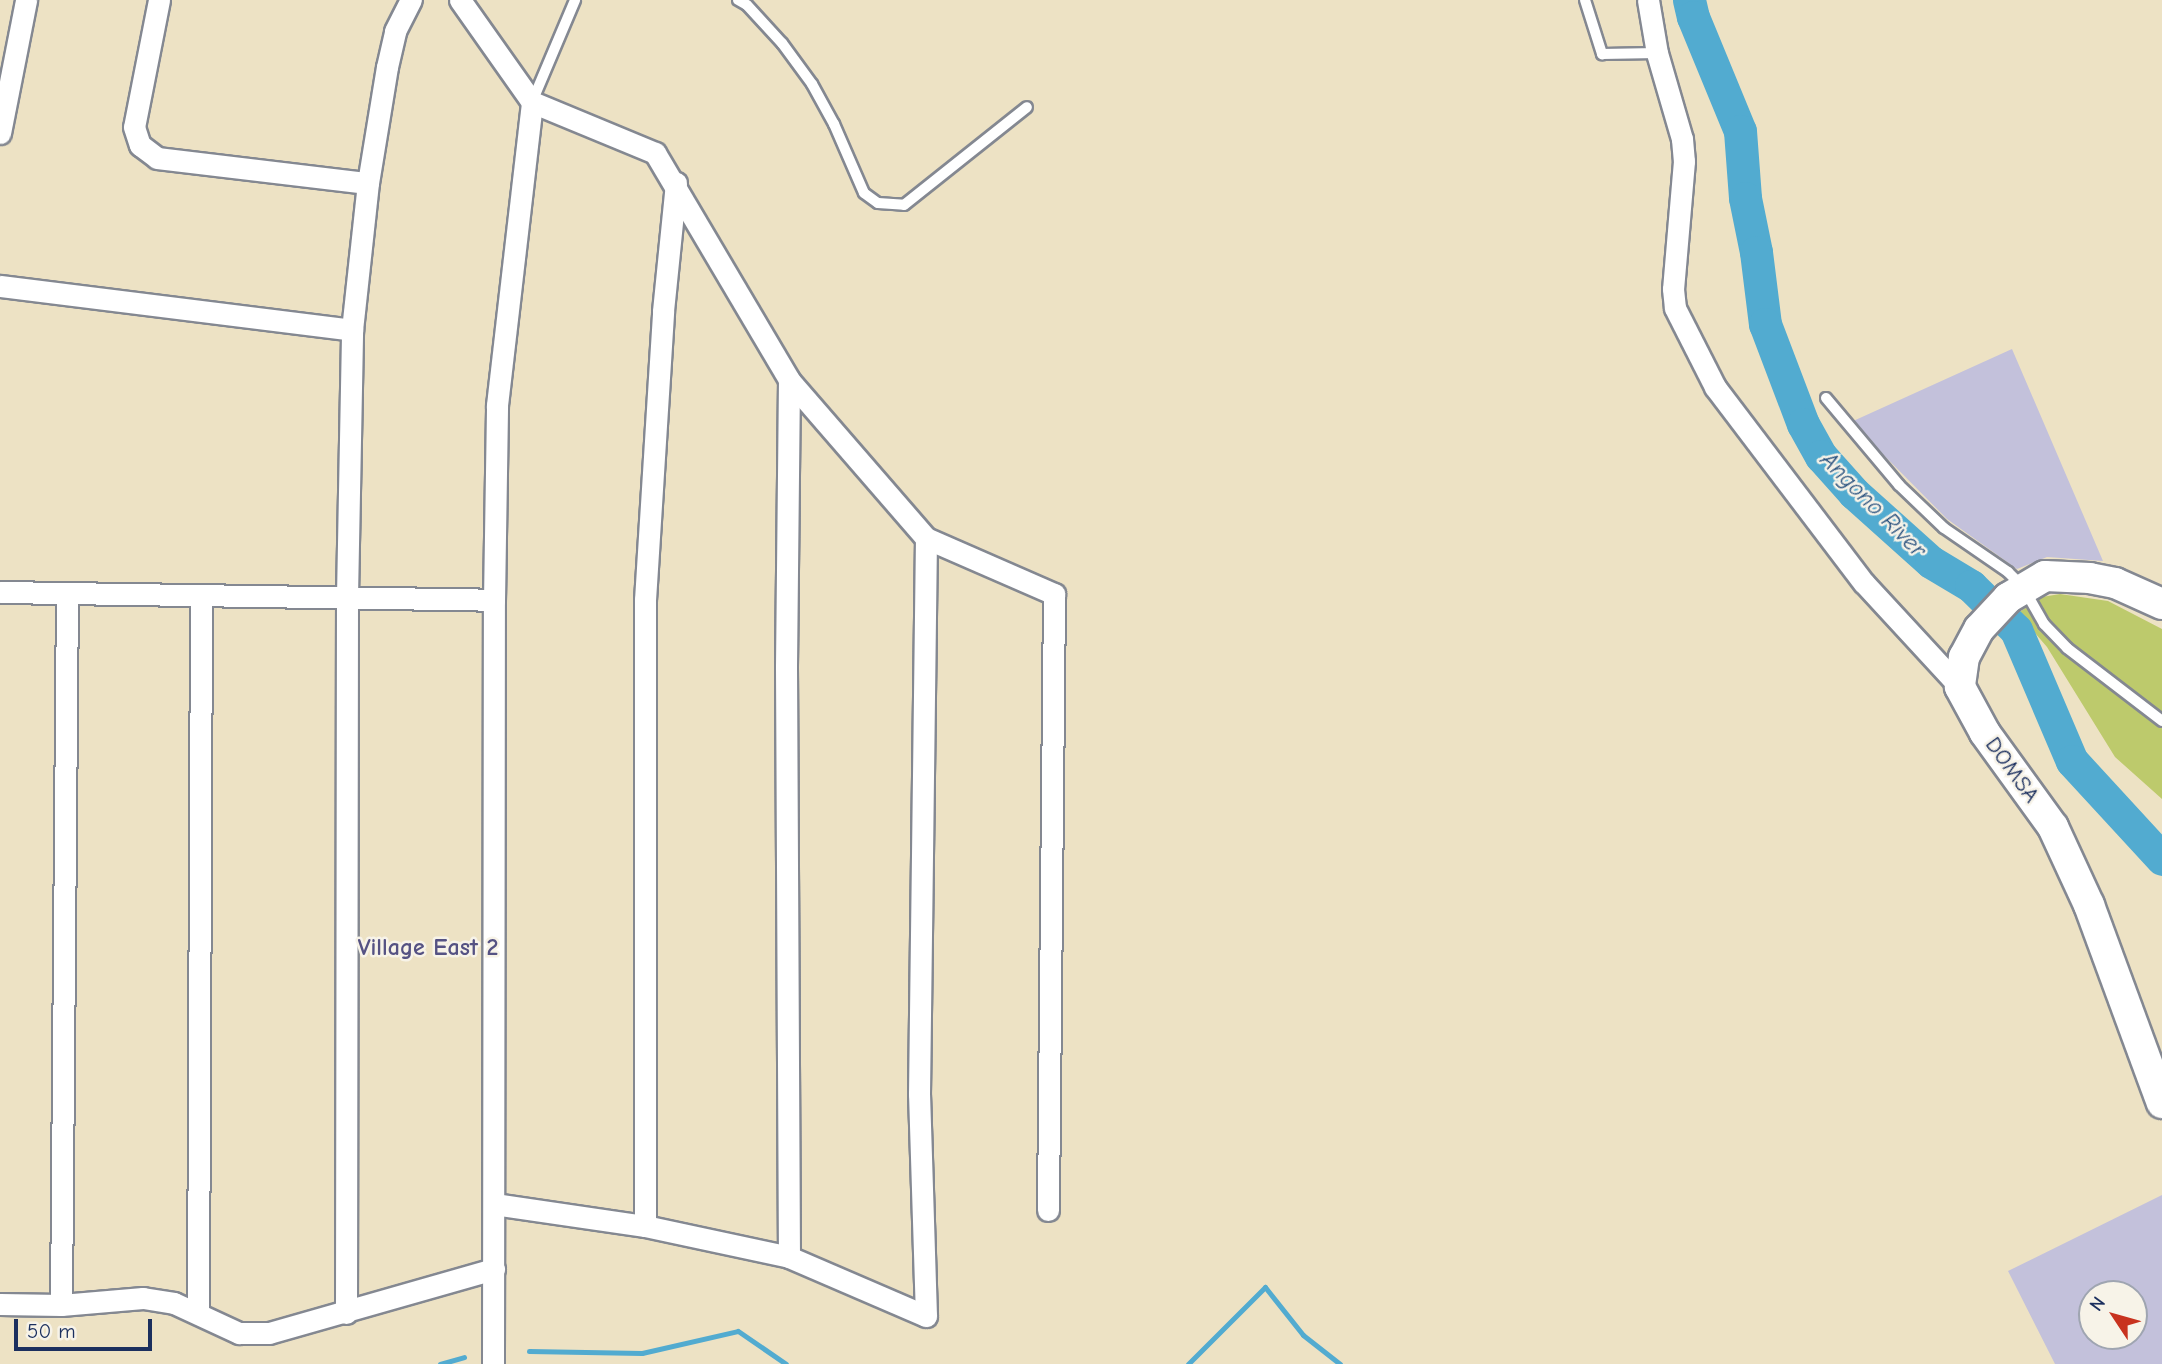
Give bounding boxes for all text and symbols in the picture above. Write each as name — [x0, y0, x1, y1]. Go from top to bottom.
water label: Angono River — [1814, 446, 1932, 564]
street label: DOMSA — [1979, 732, 2045, 808]
district label: Village East 2 — [358, 934, 498, 962]
north arrow — [2078, 1280, 2148, 1350]
text: N — [2085, 1292, 2110, 1315]
scale bar — [18, 1304, 156, 1348]
text: 50 m — [27, 1319, 76, 1343]

